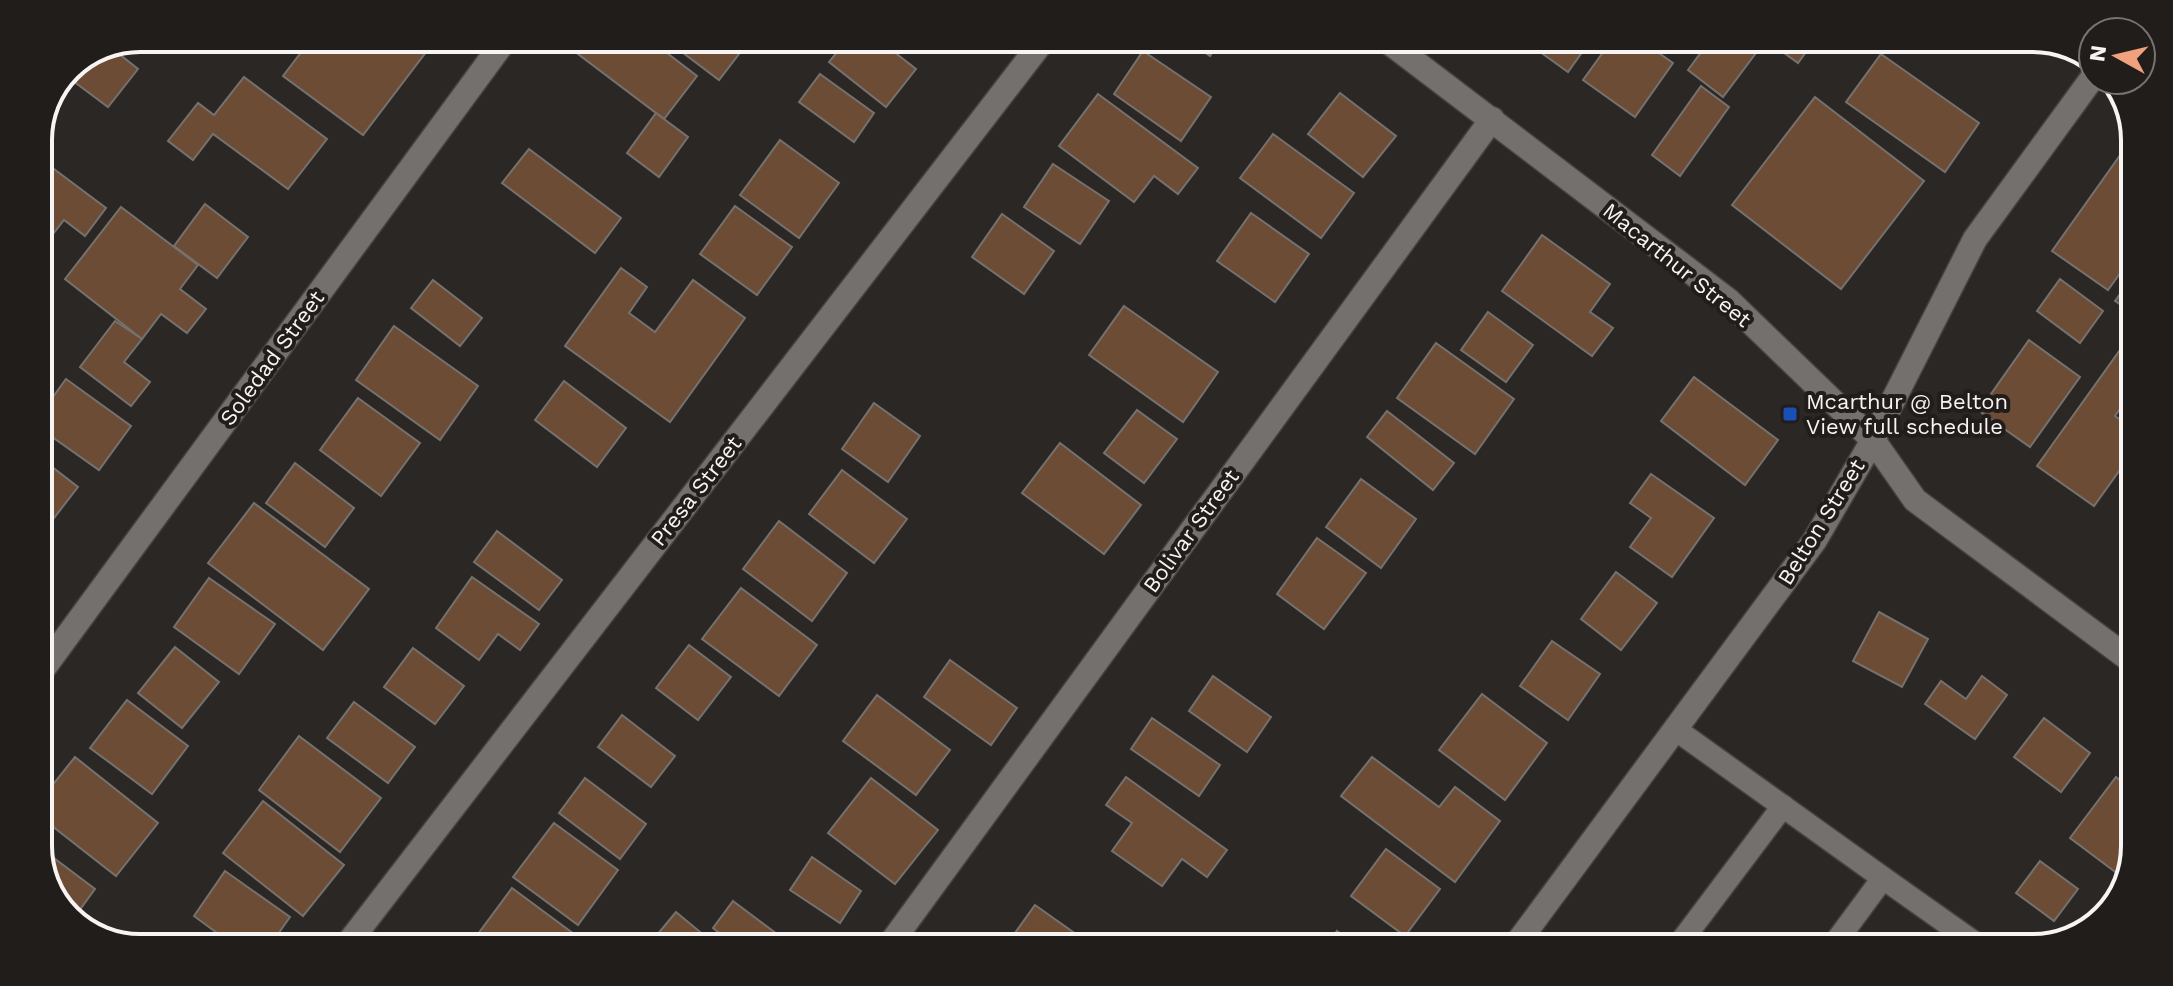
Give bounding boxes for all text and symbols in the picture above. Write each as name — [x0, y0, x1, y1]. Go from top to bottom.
north arrow — [2077, 16, 2157, 96]
text: N — [2084, 43, 2111, 63]
street label: Macarthur Street — [1598, 198, 1756, 332]
street label: Soledad Street — [215, 286, 329, 430]
place label: Mcarthur @ Belton View full schedule — [1806, 389, 2008, 439]
marker: Mcarthur @ Belton View full schedule — [1781, 405, 1799, 423]
street label: Presa Street — [646, 431, 746, 551]
street label: Belton Street — [1772, 455, 1870, 589]
street label: Bolivar Street — [1138, 465, 1244, 597]

